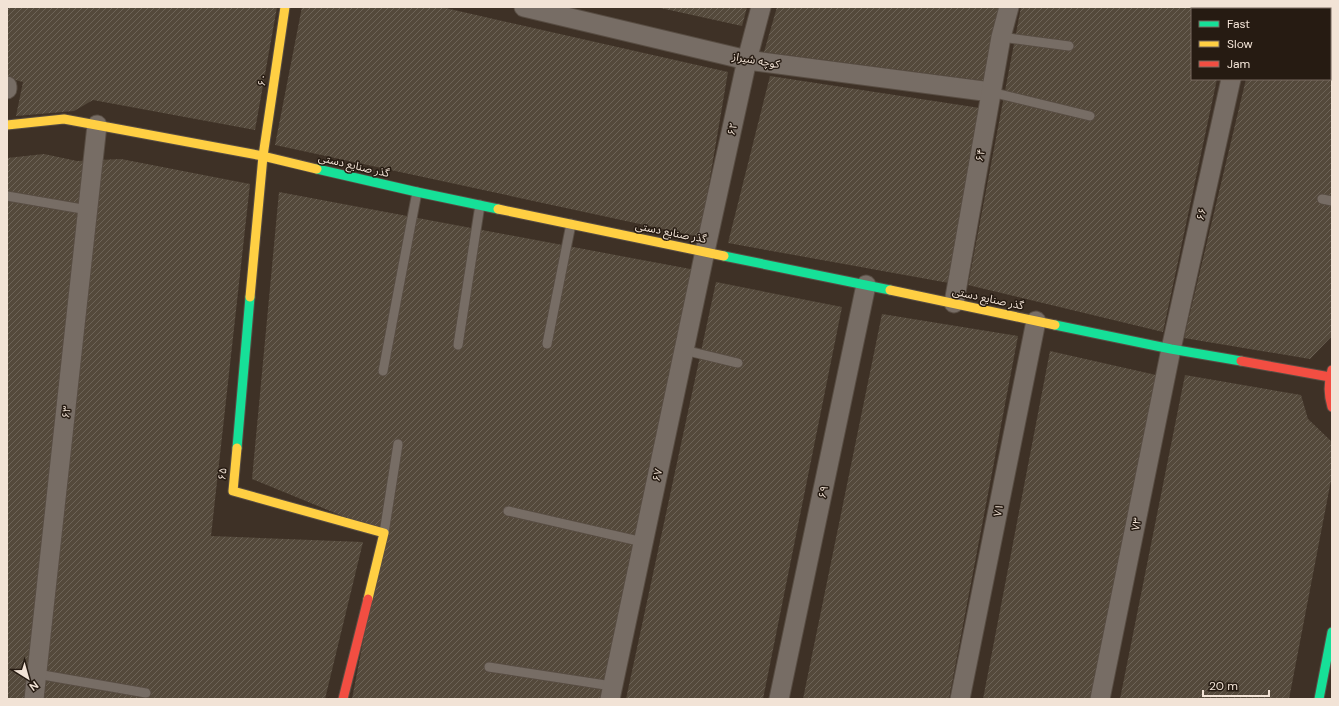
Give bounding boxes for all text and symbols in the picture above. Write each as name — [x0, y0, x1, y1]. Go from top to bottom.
legend — [1191, 8, 1331, 80]
text: Fast — [1227, 16, 1250, 32]
text: Slow — [1227, 36, 1253, 52]
street label: کوچه شیراز — [730, 49, 781, 72]
text: Jam — [1227, 56, 1250, 72]
street label: ۶۰ — [254, 73, 270, 87]
street label: ۶۲ — [724, 121, 740, 137]
street label: ۶۴ — [972, 148, 988, 162]
street label: گذر صنایع دستی — [317, 150, 391, 181]
street label: ۶۶ — [1193, 206, 1209, 222]
street label: گذر صنایع دستی — [634, 218, 708, 247]
street label: گذر صنایع دستی — [951, 284, 1025, 313]
street label: ۶۳ — [58, 405, 74, 419]
street label: ۶۵ — [214, 467, 230, 481]
street label: ۶۷ — [649, 467, 665, 483]
street label: ۶۹ — [815, 484, 831, 500]
street label: ۷۱ — [990, 502, 1006, 518]
street label: ۷۳ — [1128, 516, 1144, 532]
north arrow — [8, 658, 48, 698]
scale bar — [1203, 672, 1269, 698]
text: N — [27, 678, 41, 694]
text: 20 m — [1209, 678, 1238, 694]

